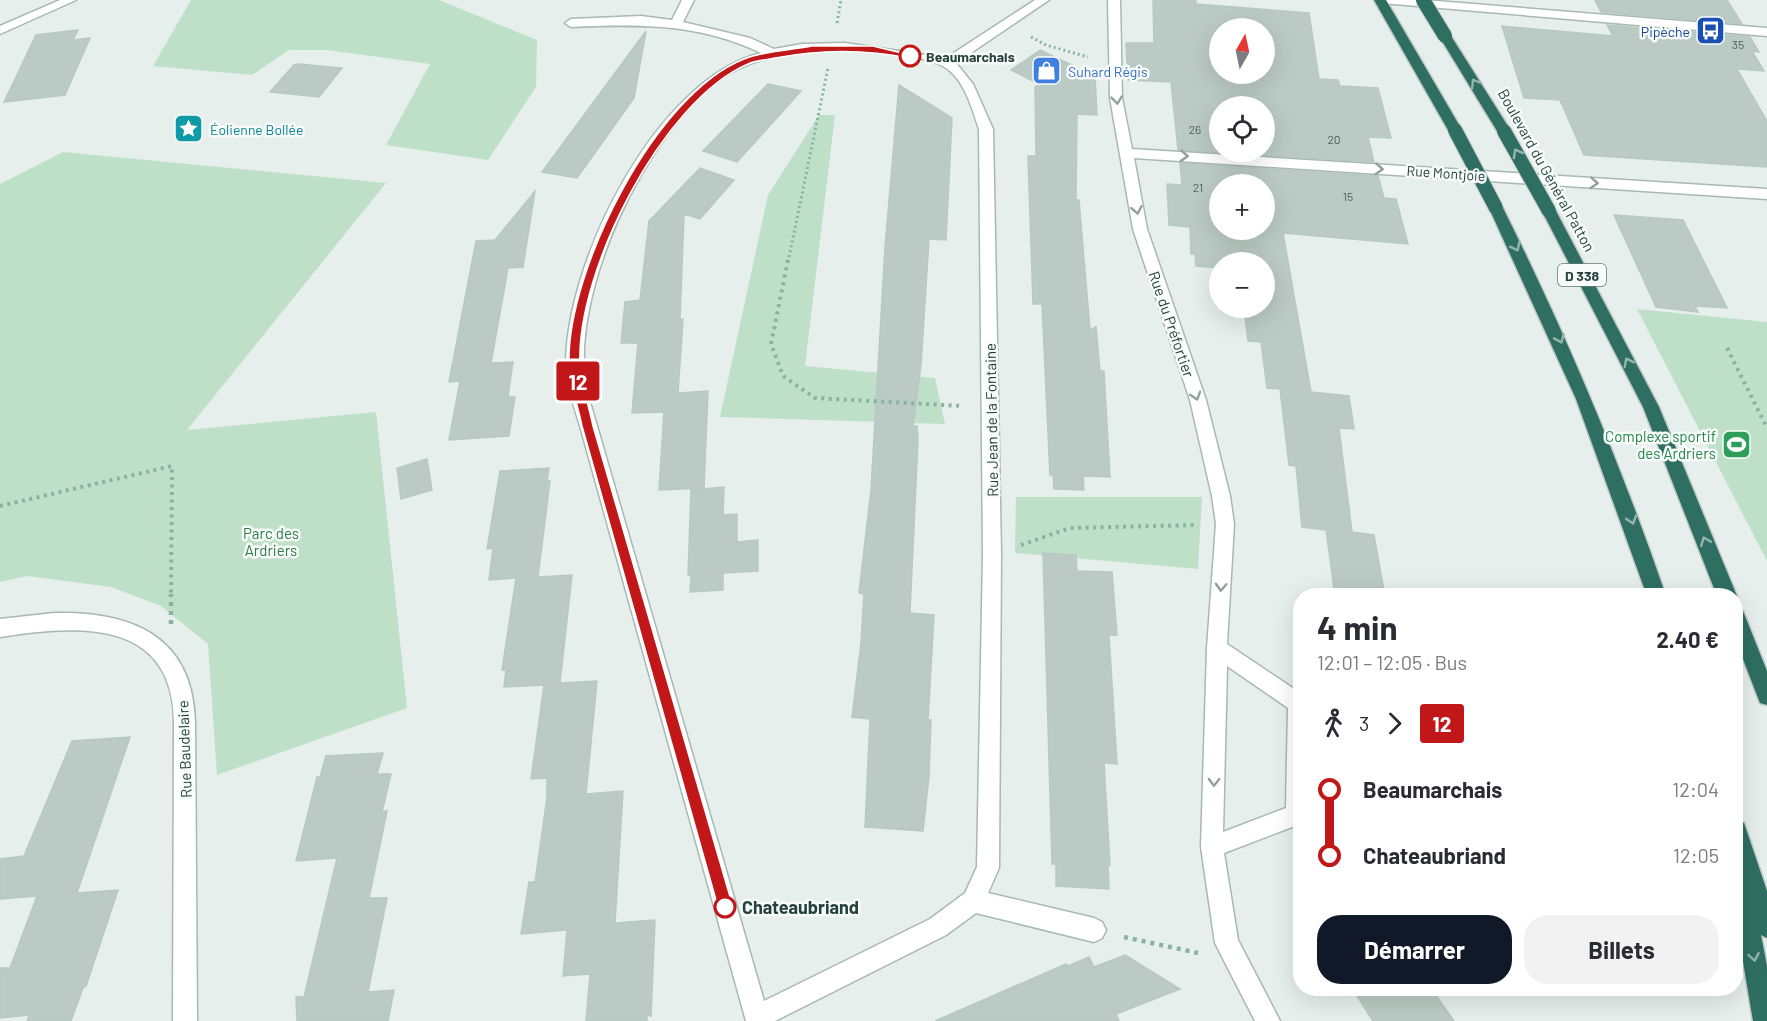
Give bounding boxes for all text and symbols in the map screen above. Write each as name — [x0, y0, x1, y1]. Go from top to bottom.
bus stop icon: Pipèche — [1695, 15, 1727, 47]
north arrow — [1209, 18, 1275, 84]
map controls — [1209, 18, 1275, 318]
place label: Pipèche — [1641, 23, 1690, 40]
house number: 35 — [1732, 37, 1744, 51]
marker: Beaumarchais — [899, 45, 921, 67]
place label: Beaumarchais — [926, 48, 1015, 65]
shop icon: Suhard Régis — [1031, 55, 1063, 87]
place label: Suhard Régis — [1068, 63, 1148, 80]
one-way arrow — [1470, 79, 1482, 89]
street label: Boulevard du Général Patton — [1495, 85, 1599, 255]
one-way arrow — [1110, 96, 1123, 105]
button: locate — [1209, 96, 1275, 162]
place icon: Éolienne Bollée — [173, 113, 205, 145]
place label: Éolienne Bollée — [210, 121, 303, 138]
house number: 26 — [1189, 122, 1201, 136]
house number: 20 — [1327, 132, 1341, 146]
one-way arrow — [1512, 149, 1524, 159]
one-way arrow — [1180, 150, 1189, 163]
one-way arrow — [1374, 162, 1383, 175]
street label: Rue Montjoie — [1406, 162, 1486, 184]
button: + — [1209, 174, 1275, 240]
one-way arrow — [1590, 176, 1599, 189]
house number: 21 — [1193, 180, 1203, 194]
house number: 15 — [1343, 189, 1353, 203]
one-way arrow — [1130, 205, 1143, 215]
one-way arrow — [1509, 241, 1520, 252]
button: − — [1209, 252, 1275, 318]
road number: D 338 — [1558, 264, 1606, 286]
street label: Rue du Préfortier — [1145, 269, 1199, 380]
one-way arrow — [1553, 333, 1565, 344]
street label: Rue Jean de la Fontaine — [981, 343, 1001, 497]
one-way arrow — [1624, 358, 1635, 369]
line badge: 12 — [551, 362, 605, 400]
text: 12 — [568, 369, 588, 394]
one-way arrow — [1189, 390, 1201, 401]
place label: Complexe sportif des Ardriers — [1605, 427, 1716, 462]
sports icon: Complexe sportif des Ardriers — [1721, 429, 1753, 461]
one-way arrow — [1625, 514, 1638, 525]
park label: Parc des Ardriers — [243, 524, 299, 559]
one-way arrow — [1700, 536, 1712, 547]
one-way arrow — [1214, 583, 1227, 592]
text: 4 min — [1317, 607, 1398, 647]
text: 2.40 € — [1657, 626, 1719, 652]
text: 12:01 – 12:05 · Bus — [1317, 650, 1467, 674]
street label: Rue Baudelaire — [173, 700, 195, 798]
icon: walk — [1317, 707, 1350, 740]
icon: forward — [1378, 707, 1411, 740]
text: 3 — [1359, 711, 1369, 735]
text: 12 — [1432, 711, 1452, 736]
text: Beaumarchais — [1363, 776, 1502, 802]
text: 12:04 — [1672, 777, 1719, 801]
one-way arrow — [1207, 778, 1220, 787]
text: Chateaubriand — [1363, 842, 1506, 868]
text: 12:05 — [1673, 843, 1719, 867]
marker: Chateaubriand — [714, 896, 736, 918]
place label: Chateaubriand — [742, 896, 859, 918]
button: Démarrer — [1317, 915, 1512, 984]
button: Billets — [1524, 915, 1719, 984]
one-way arrow — [1747, 952, 1760, 962]

